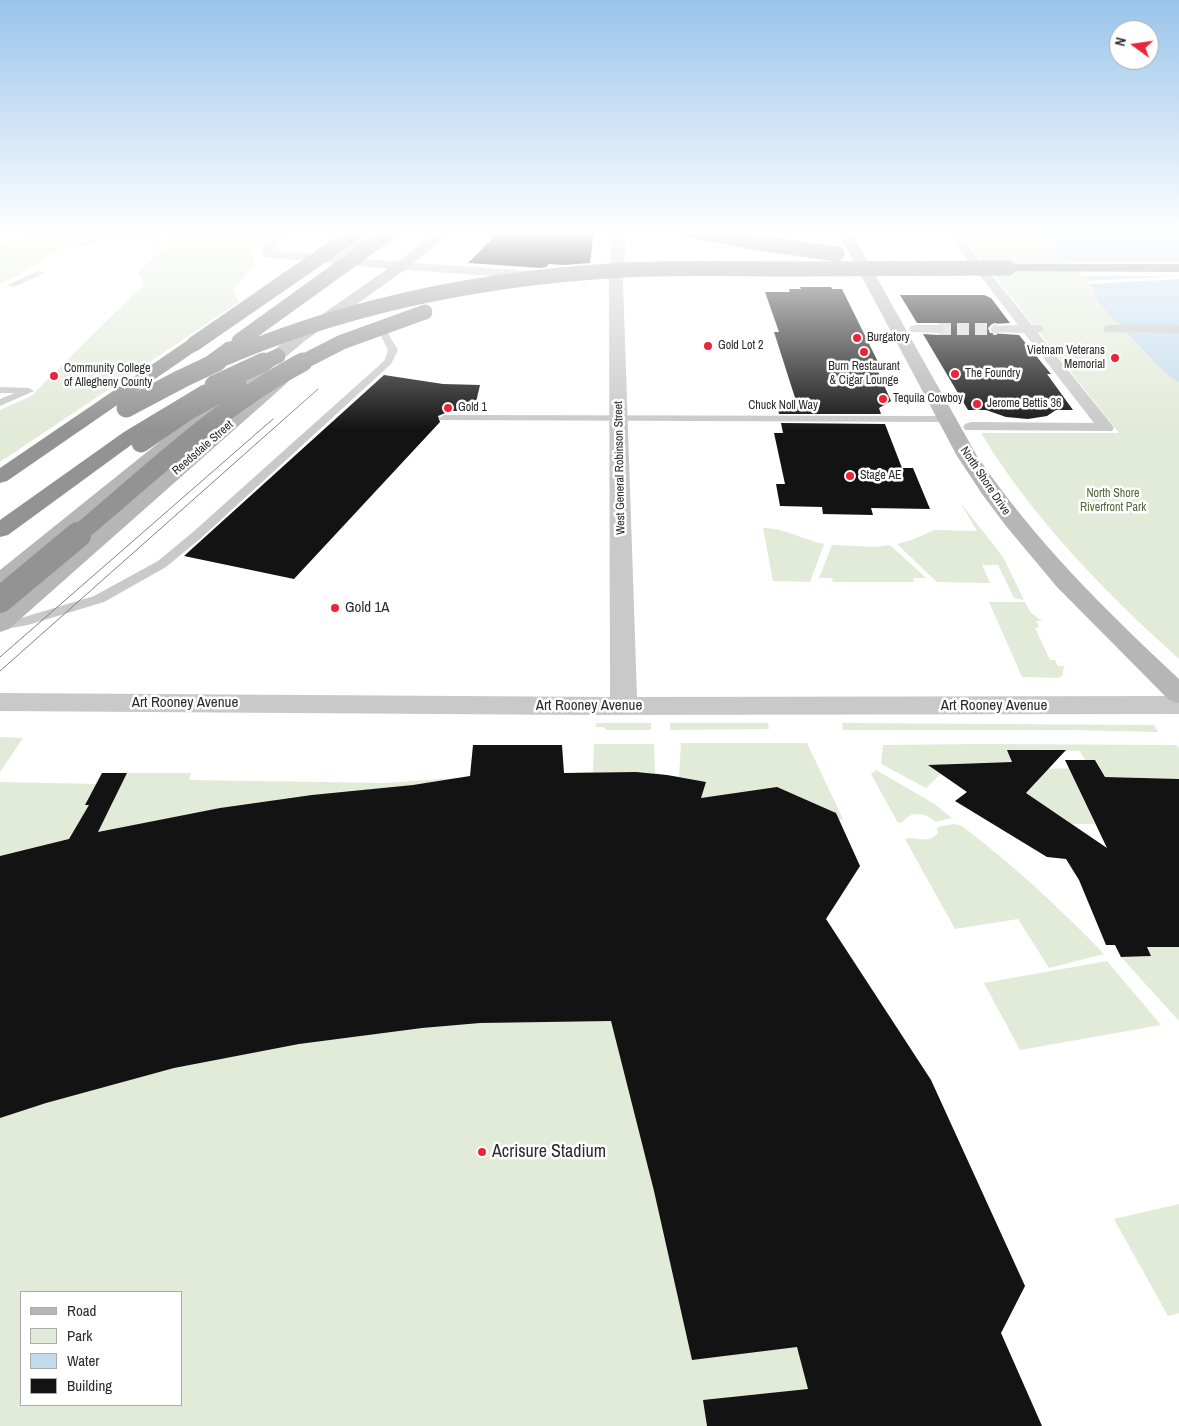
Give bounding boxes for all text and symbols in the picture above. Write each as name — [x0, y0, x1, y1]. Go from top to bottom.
north arrow — [1109, 20, 1159, 70]
text: N — [1111, 35, 1130, 48]
place label: Burgatory — [867, 331, 910, 345]
marker: Burgatory — [851, 332, 863, 344]
place label: Gold Lot 2 — [718, 339, 763, 353]
marker: Gold Lot 2 — [702, 340, 714, 352]
place label: Vietnam Veterans Memorial — [1027, 344, 1105, 372]
marker: Burn Restaurant & Cigar Lounge — [858, 346, 870, 358]
marker: Vietnam Veterans Memorial — [1109, 352, 1121, 364]
place label: Burn Restaurant & Cigar Lounge — [828, 360, 900, 388]
place label: Community College of Allegheny County — [64, 362, 152, 390]
place label: The Foundry — [965, 367, 1020, 381]
marker: The Foundry — [949, 368, 961, 380]
marker: Community College of Allegheny County — [48, 370, 60, 382]
place label: Tequila Cowboy — [893, 392, 963, 406]
marker: Tequila Cowboy — [877, 393, 889, 405]
place label: Jerome Bettis 36 — [987, 397, 1061, 411]
marker: Jerome Bettis 36 — [971, 398, 983, 410]
street label: Chuck Noll Way — [748, 399, 818, 413]
place label: Gold 1 — [458, 401, 487, 415]
street label: West General Robinson Street — [612, 401, 628, 535]
marker: Gold 1 — [442, 402, 454, 414]
street label: Reedsdale Street — [170, 418, 236, 478]
street label: North Shore Drive — [957, 444, 1013, 518]
place label: Stage AE — [860, 469, 902, 483]
marker: Stage AE — [844, 470, 856, 482]
park label: North Shore Riverfront Park — [1080, 487, 1146, 515]
place label: Gold 1A — [345, 599, 389, 617]
marker: Gold 1A — [329, 602, 341, 614]
street label: Art Rooney Avenue — [132, 694, 238, 712]
street label: Art Rooney Avenue — [536, 697, 642, 715]
street label: Art Rooney Avenue — [941, 697, 1047, 715]
place label: Acrisure Stadium — [492, 1141, 606, 1163]
marker: Acrisure Stadium — [476, 1146, 488, 1158]
legend — [20, 1291, 182, 1406]
text: Road — [67, 1300, 96, 1321]
text: Park — [67, 1325, 92, 1346]
text: Water — [67, 1350, 99, 1371]
text: Building — [67, 1375, 112, 1396]

